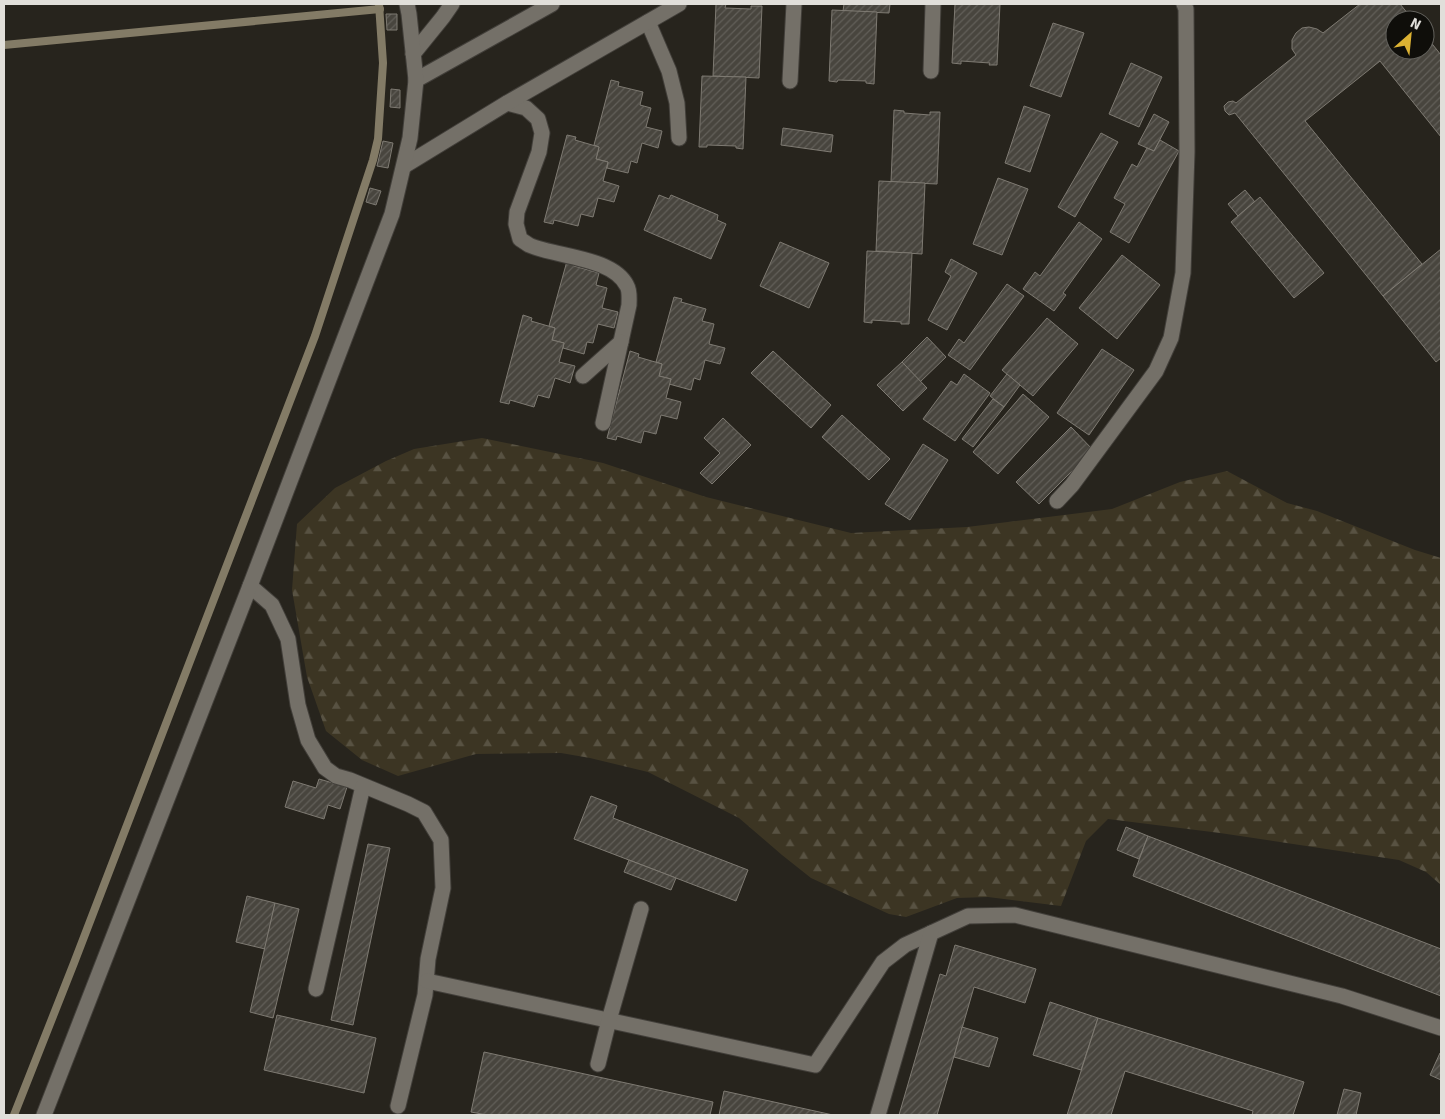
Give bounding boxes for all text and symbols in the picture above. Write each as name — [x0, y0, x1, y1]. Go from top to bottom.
north arrow — [1385, 10, 1435, 60]
text: N — [1407, 14, 1424, 34]

